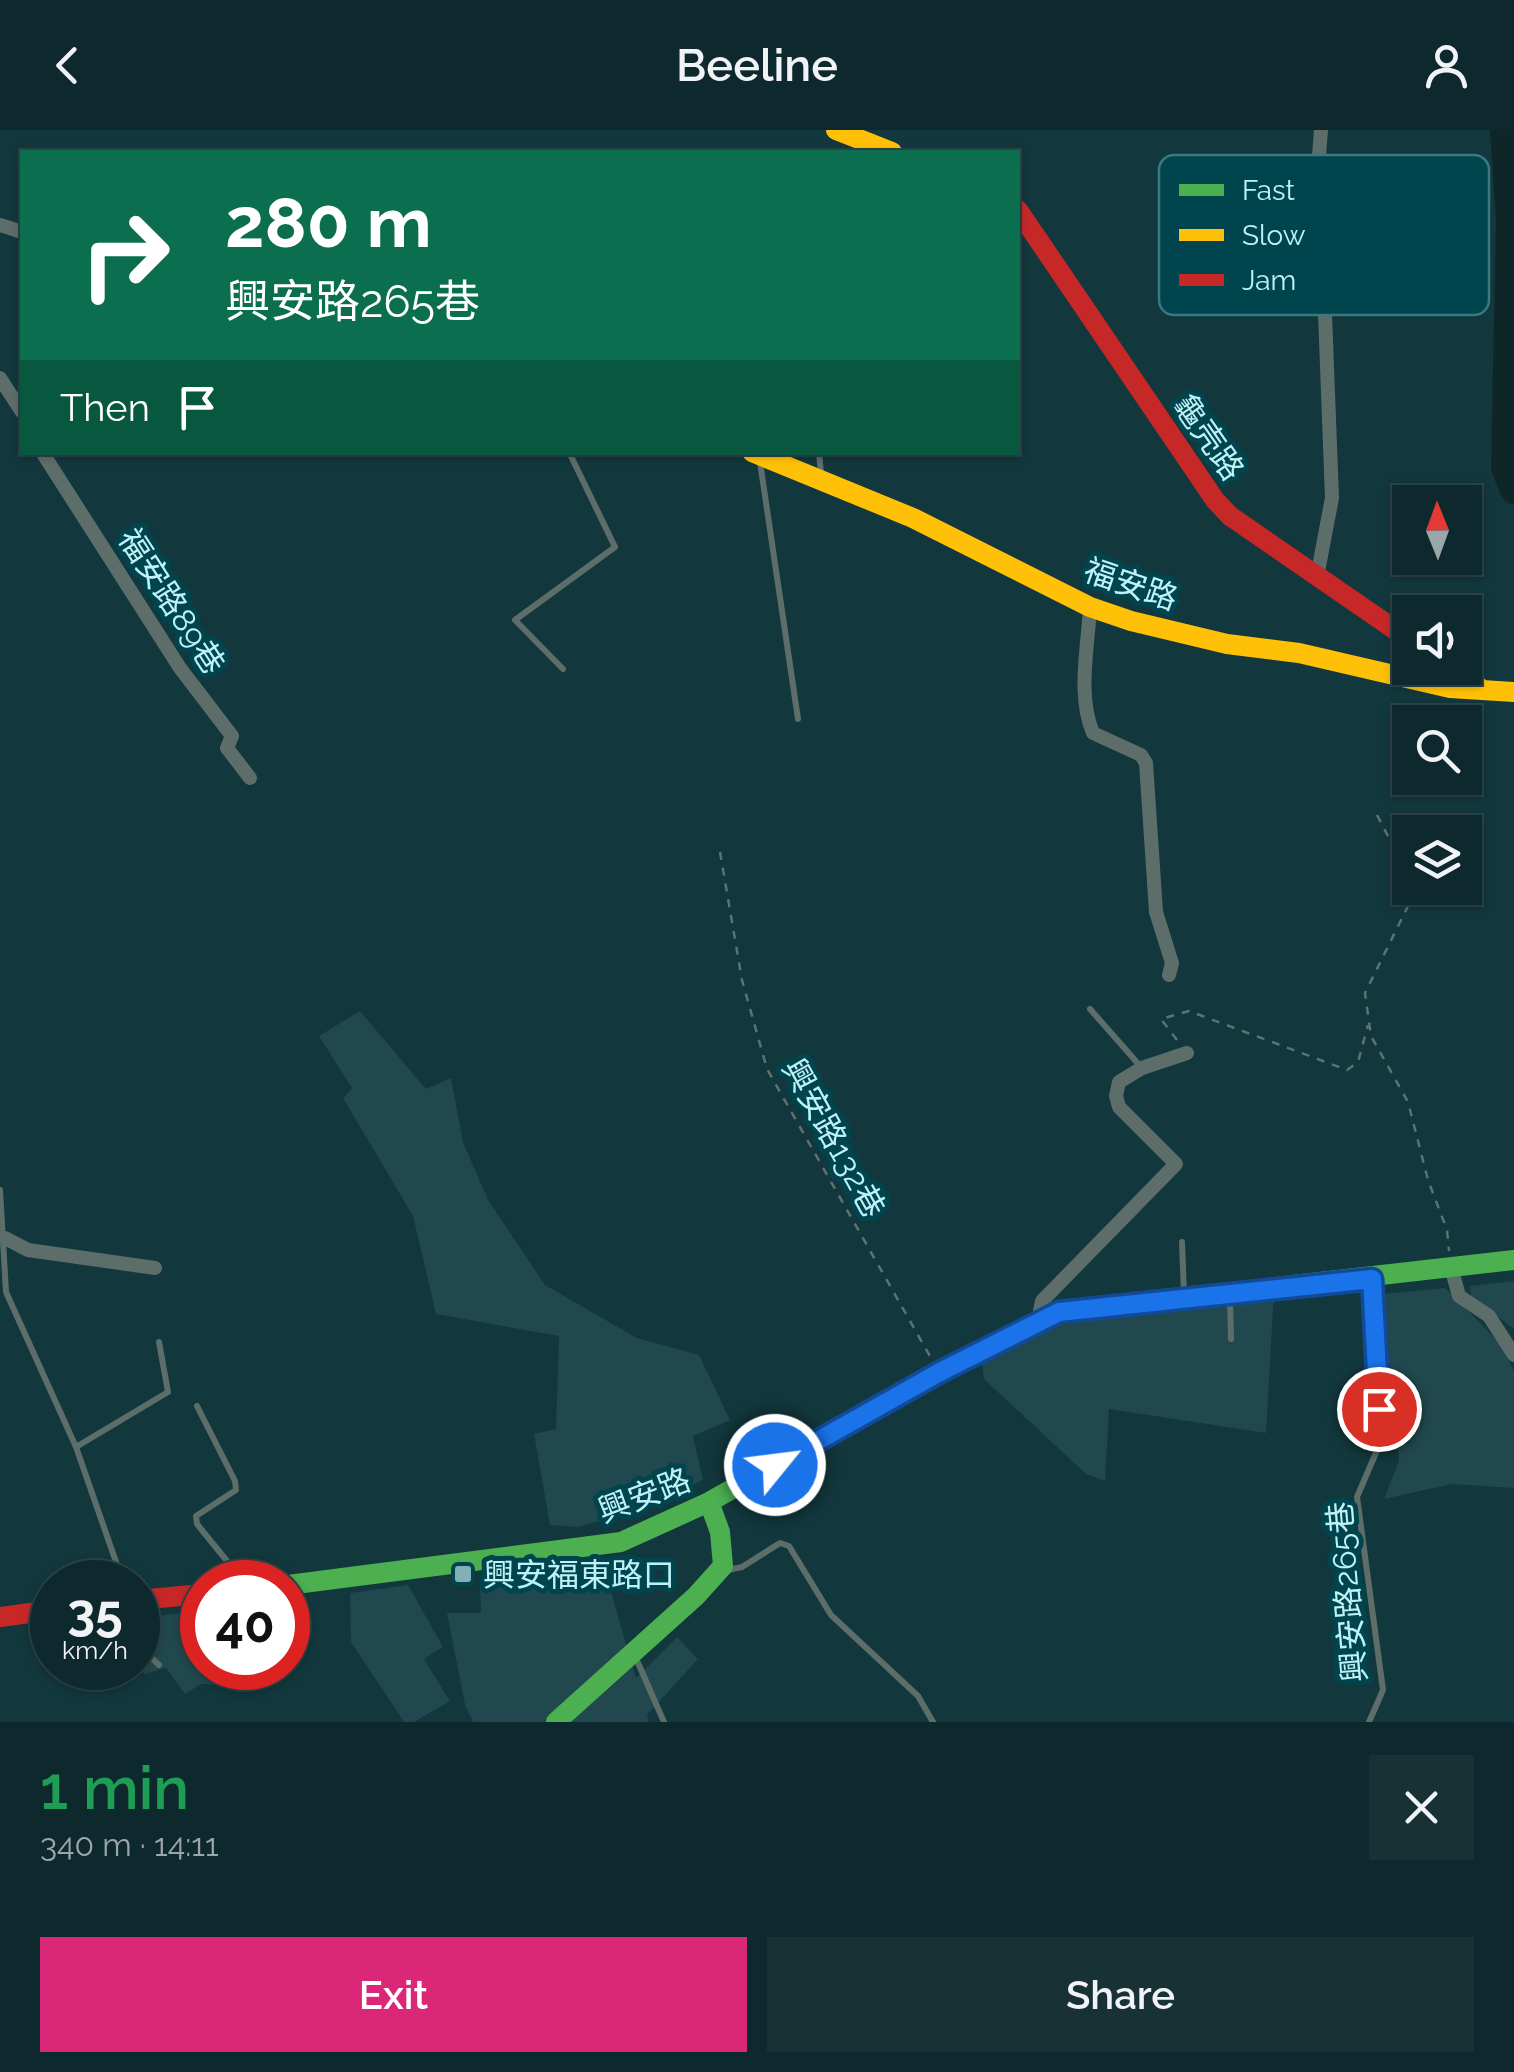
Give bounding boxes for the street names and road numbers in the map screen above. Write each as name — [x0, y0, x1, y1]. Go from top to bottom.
street label: 龜壳路 — [1166, 387, 1252, 487]
street label: 福安路89巷 — [111, 521, 233, 681]
street label: 福安路 — [1080, 551, 1182, 617]
street label: 興安路132巷 — [775, 1052, 893, 1224]
street label: 興安路 — [593, 1461, 695, 1529]
street label: 興安路265巷 — [1321, 1500, 1373, 1684]

